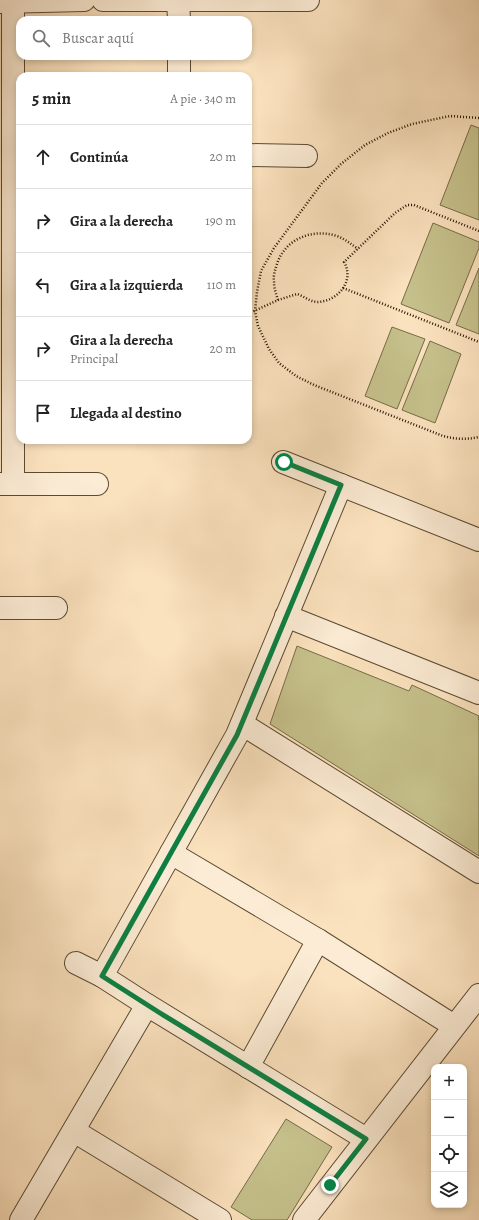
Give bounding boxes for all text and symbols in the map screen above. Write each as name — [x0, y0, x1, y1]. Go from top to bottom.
search box — [16, 16, 252, 60]
icon: search — [30, 27, 52, 49]
text: Buscar aquí — [62, 28, 134, 48]
text: 5 min — [32, 87, 71, 110]
text: A pie · 340 m — [170, 90, 236, 107]
icon: ahead — [32, 146, 54, 168]
text: Continúa — [70, 147, 128, 167]
text: 20 m — [210, 148, 236, 165]
icon: right — [32, 210, 54, 232]
text: Gira a la derecha — [70, 211, 173, 231]
text: 190 m — [205, 212, 236, 229]
icon: left — [32, 274, 54, 296]
text: Gira a la izquierda — [70, 275, 183, 295]
text: 110 m — [207, 276, 236, 293]
text: Gira a la derecha — [70, 330, 173, 350]
icon: right — [32, 338, 54, 360]
text: 20 m — [210, 340, 236, 357]
text: Principal — [70, 350, 118, 367]
icon: arrive — [32, 402, 54, 424]
text: Llegada al destino — [70, 403, 182, 423]
route start — [275, 453, 293, 471]
map controls — [431, 1064, 467, 1208]
button: + — [431, 1064, 467, 1100]
button: − — [431, 1100, 467, 1136]
button: locate — [431, 1136, 467, 1172]
button: layers — [431, 1172, 467, 1208]
route end — [321, 1176, 339, 1194]

